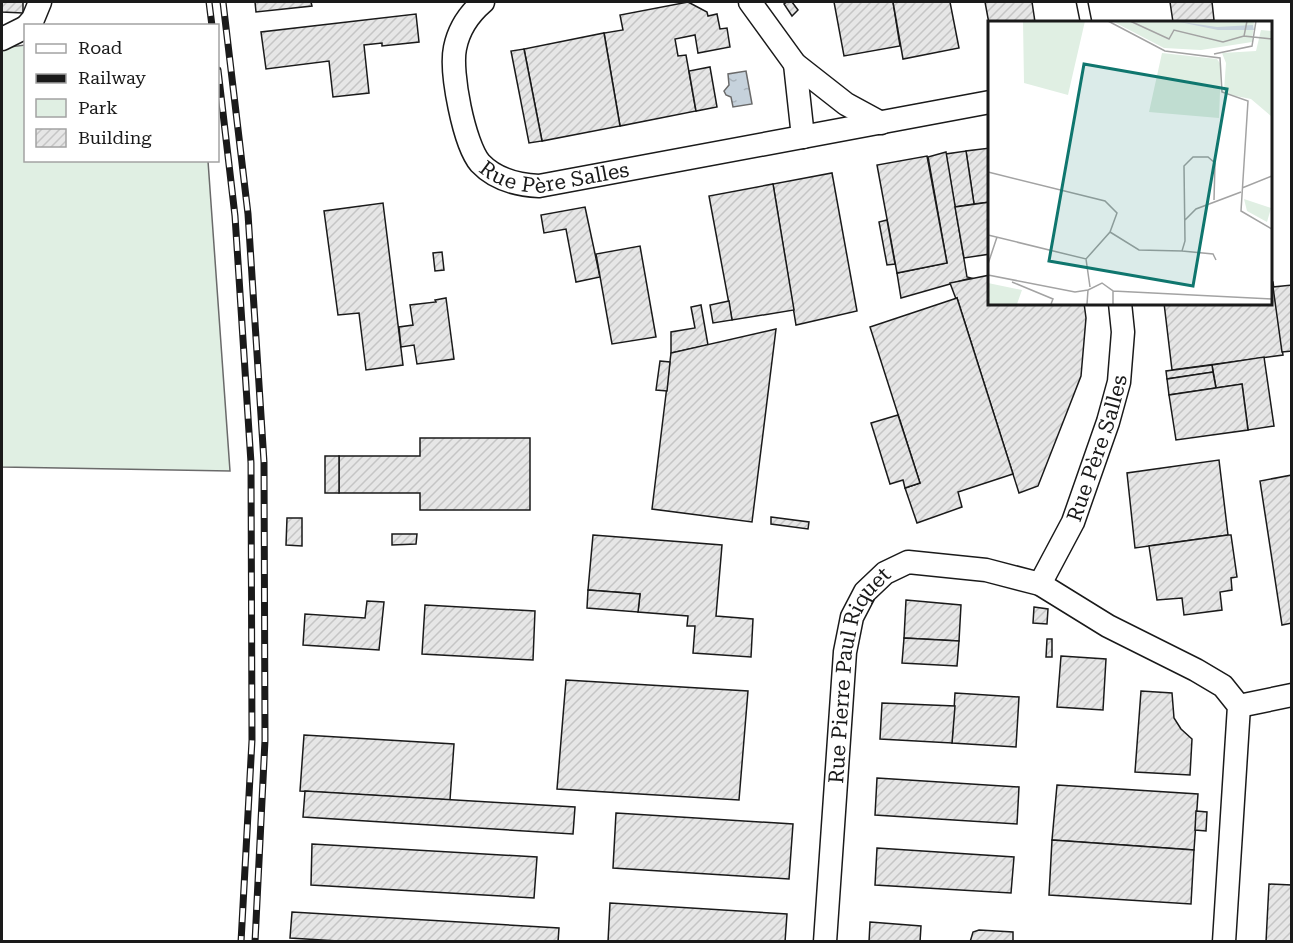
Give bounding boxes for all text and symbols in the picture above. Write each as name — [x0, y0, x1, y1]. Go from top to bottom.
inset map — [988, 21, 1272, 304]
legend — [24, 24, 219, 162]
text: Road — [78, 37, 123, 58]
text: Railway — [78, 67, 146, 88]
text: Park — [78, 97, 118, 118]
text: Building — [78, 127, 152, 148]
street label: Rue Père Salles — [475, 156, 631, 199]
street label: Rue Père Salles — [1062, 374, 1132, 525]
street label: Rue Pierre Paul Riquet — [824, 562, 896, 784]

